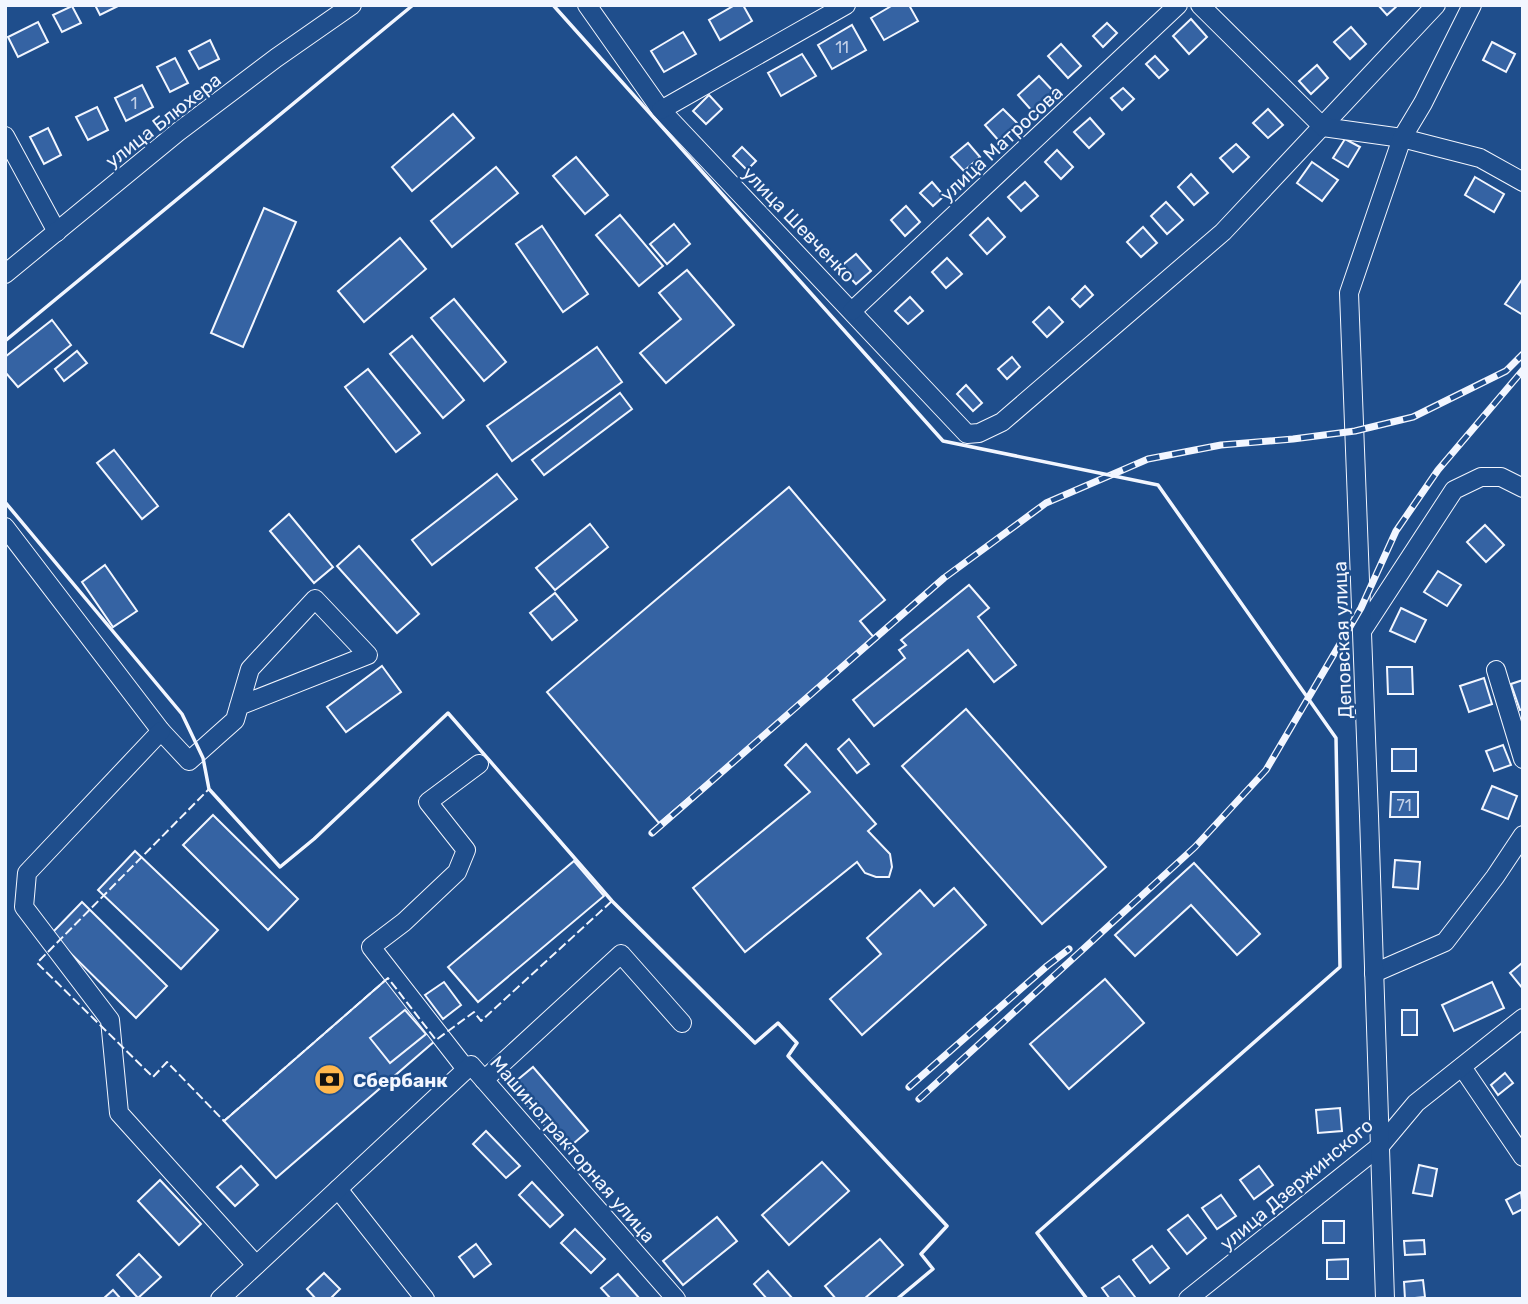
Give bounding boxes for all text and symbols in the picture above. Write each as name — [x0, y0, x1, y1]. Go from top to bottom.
house number: 11 — [835, 38, 849, 57]
street label: улица Блюхера — [101, 68, 226, 173]
street label: улица Матросова — [935, 81, 1067, 206]
house number: 1 — [131, 94, 137, 113]
street label: улица Шевченко — [738, 162, 860, 287]
street label: Деповская улица — [1328, 561, 1357, 719]
house number: 71 — [1396, 796, 1412, 815]
street label: Машинотракторная улица — [485, 1051, 660, 1247]
bank icon: Сбербанк — [313, 1063, 347, 1097]
place label: Сбербанк — [353, 1069, 448, 1092]
street label: улица Дзержинского — [1215, 1114, 1378, 1255]

